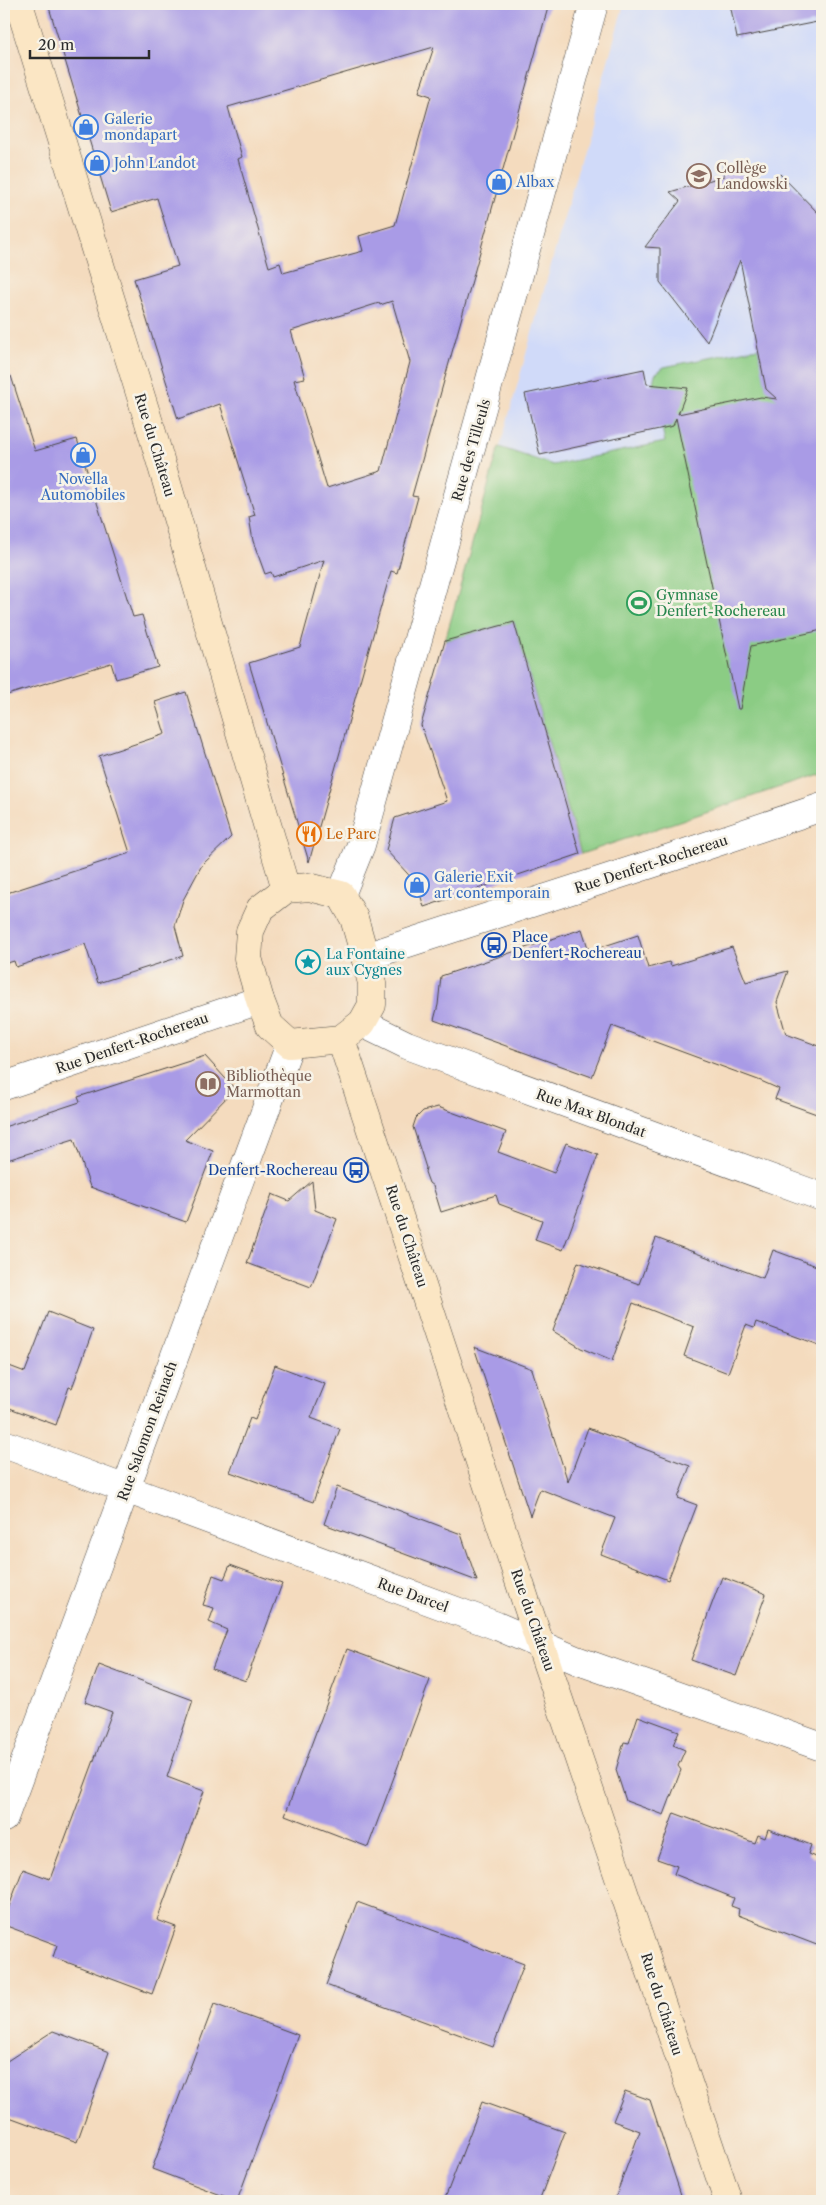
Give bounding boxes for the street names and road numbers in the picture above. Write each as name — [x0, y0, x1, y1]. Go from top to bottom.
street label: Rue du Château — [131, 391, 179, 499]
street label: Rue des Tilleuls — [448, 397, 494, 503]
street label: Rue Denfert-Rochereau — [572, 831, 730, 897]
street label: Rue Denfert-Rochereau — [53, 1008, 211, 1078]
street label: Rue Max Blondat — [534, 1085, 648, 1141]
street label: Rue du Château — [382, 1182, 432, 1290]
street label: Rue Salomon Reinach — [113, 1358, 181, 1503]
street label: Rue du Château — [507, 1566, 559, 1674]
street label: Rue Darcel — [375, 1574, 451, 1616]
street label: Rue du Château — [637, 1950, 687, 2058]

